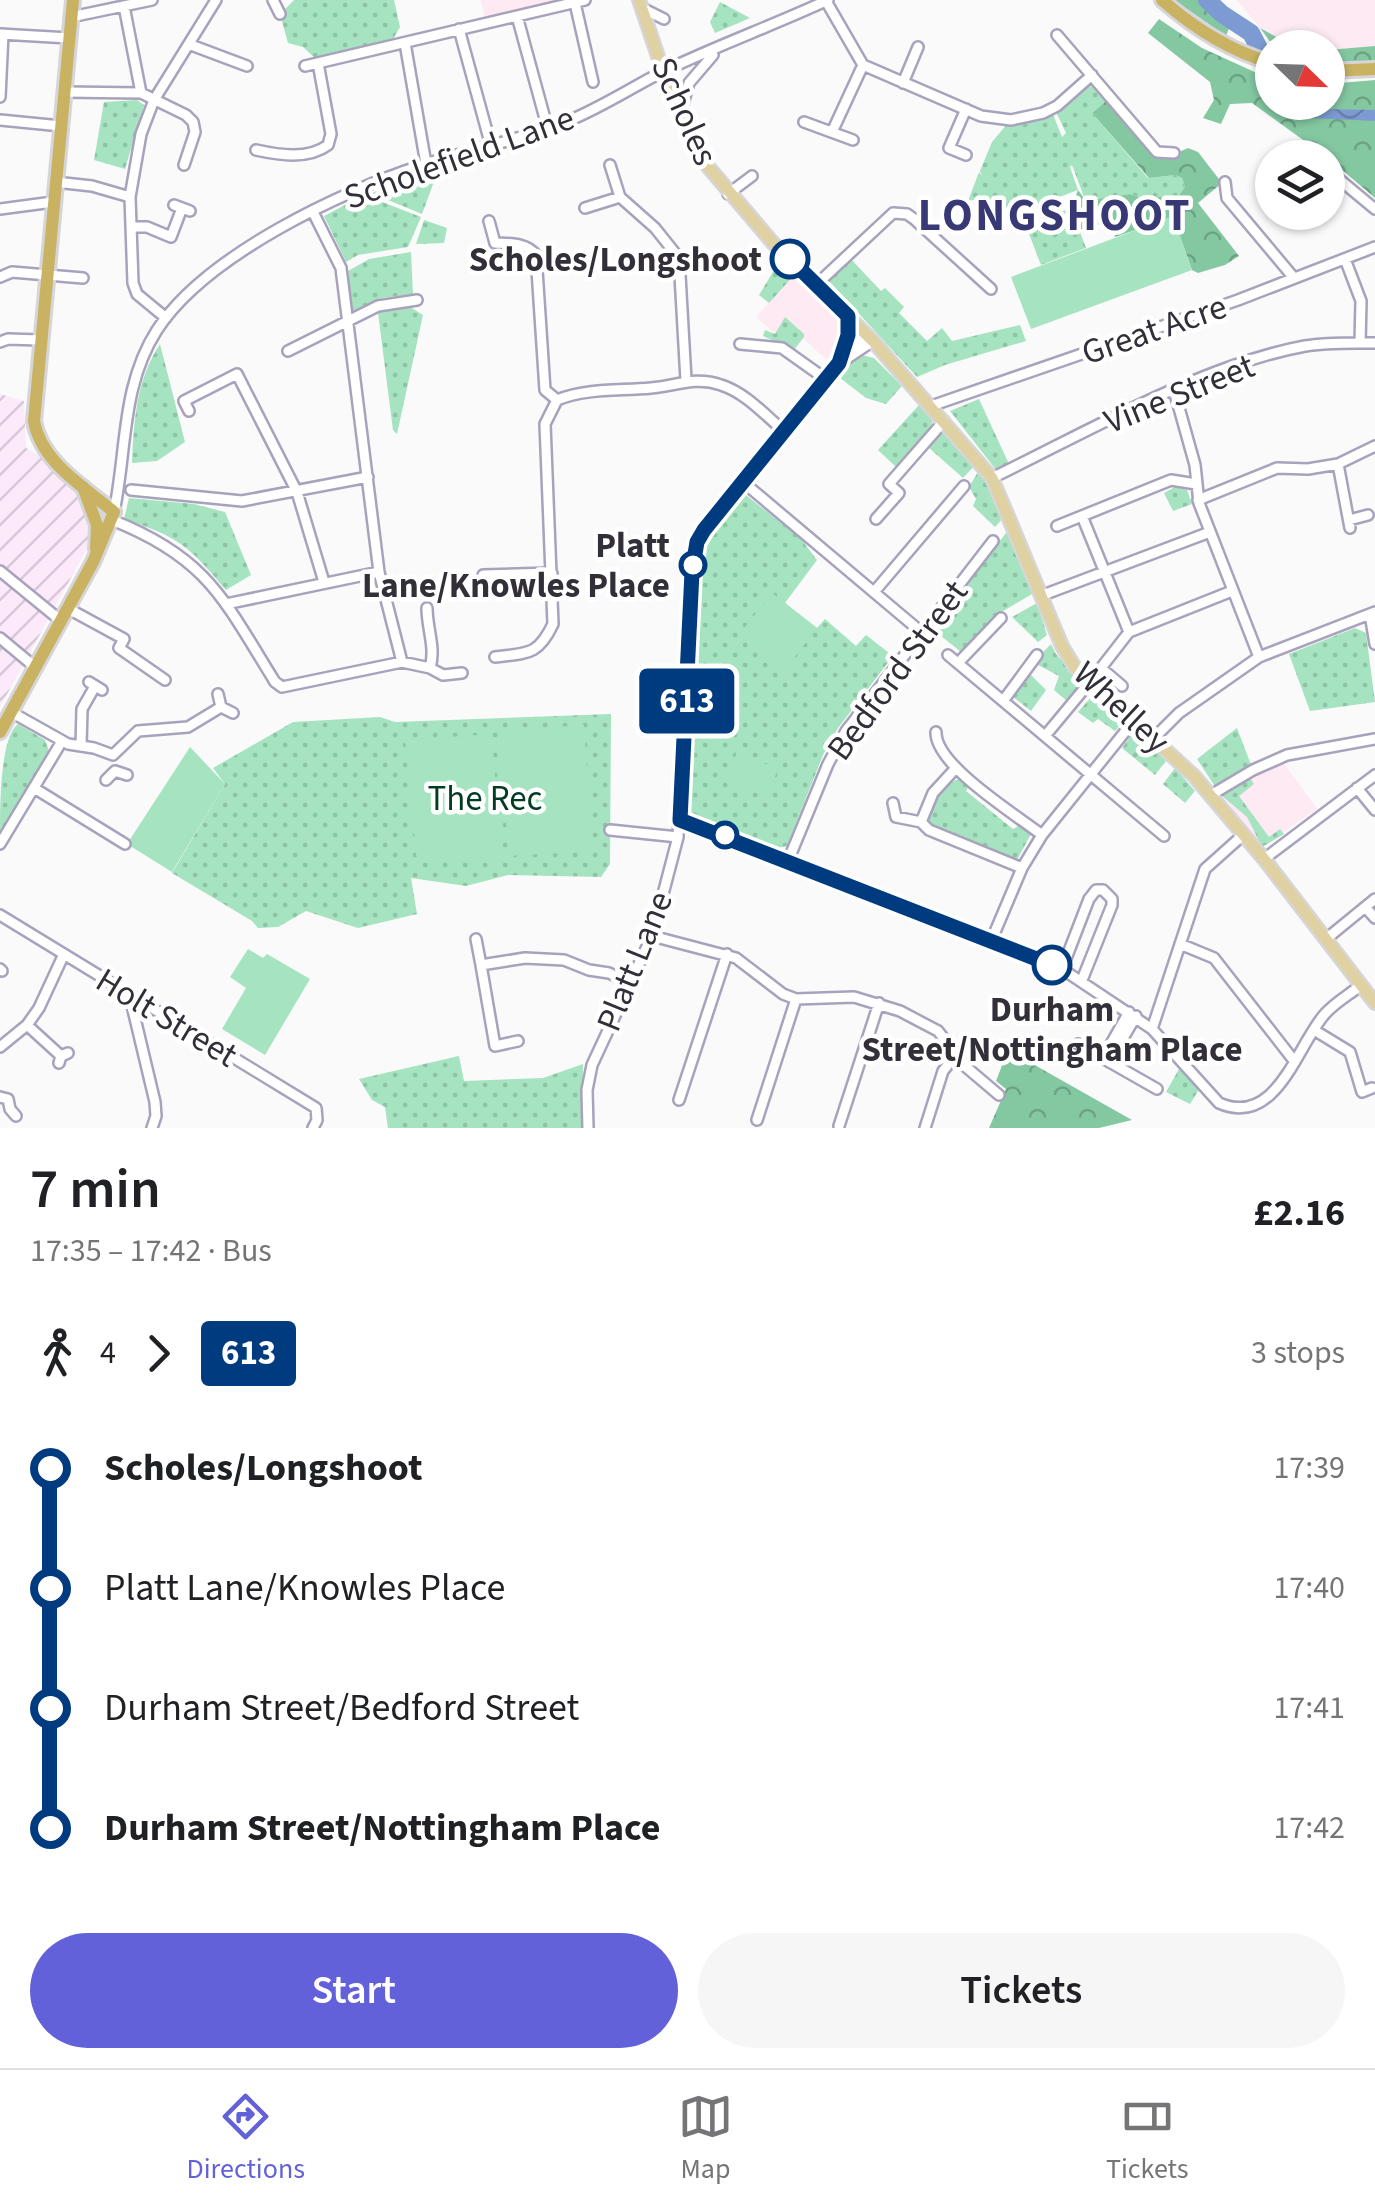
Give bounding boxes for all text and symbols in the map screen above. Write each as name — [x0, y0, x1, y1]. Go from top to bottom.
north arrow — [1255, 30, 1345, 120]
map controls — [1255, 30, 1345, 230]
street label: Scholes — [638, 49, 730, 173]
street label: Scholefield Lane — [337, 93, 581, 223]
button: layers — [1255, 140, 1345, 230]
district label: LONGSHOOT — [918, 184, 1192, 248]
place label: Scholes/Longshoot — [469, 235, 762, 285]
marker: Scholes/Longshoot — [771, 240, 809, 278]
street label: Great Acre — [1075, 282, 1234, 378]
street label: Vine Street — [1097, 341, 1262, 447]
place label: Platt Lane/Knowles Place — [362, 521, 670, 611]
marker: Platt Lane/Knowles Place — [680, 552, 706, 578]
street label: Bedford Street — [815, 570, 980, 771]
street label: Whelley — [1062, 650, 1181, 765]
line badge: 613 — [630, 668, 744, 734]
text: 613 — [659, 676, 715, 726]
park label: The Rec — [427, 774, 543, 824]
unlabelled marker — [712, 822, 738, 848]
street label: Platt Lane — [584, 884, 686, 1039]
marker: Durham Street/Nottingham Place — [1033, 946, 1071, 984]
street label: Holt Street — [86, 956, 247, 1080]
place label: Durham Street/Nottingham Place — [861, 985, 1243, 1075]
text: 7 min — [30, 1151, 161, 1229]
text: £2.16 — [1253, 1186, 1345, 1240]
text: 17:35 – 17:42 · Bus — [30, 1228, 272, 1274]
icon: walk — [30, 1326, 85, 1381]
icon: forward — [131, 1326, 186, 1381]
text: 613 — [221, 1328, 276, 1378]
text: 4 — [100, 1330, 116, 1376]
text: 3 stops — [1251, 1330, 1345, 1376]
text: Scholes/Longshoot — [104, 1441, 423, 1495]
text: 17:39 — [1273, 1445, 1345, 1491]
text: Platt Lane/Knowles Place — [104, 1561, 505, 1615]
text: 17:40 — [1273, 1565, 1345, 1611]
text: Durham Street/Bedford Street — [104, 1681, 579, 1735]
text: 17:41 — [1273, 1685, 1345, 1731]
text: Durham Street/Nottingham Place — [104, 1801, 660, 1855]
text: 17:42 — [1273, 1805, 1345, 1851]
button: Start — [30, 1933, 678, 2048]
button: Tickets — [698, 1933, 1345, 2048]
tab: Directions — [186, 2089, 305, 2189]
tab: Map — [678, 2089, 733, 2189]
tab: Tickets — [1106, 2089, 1189, 2189]

